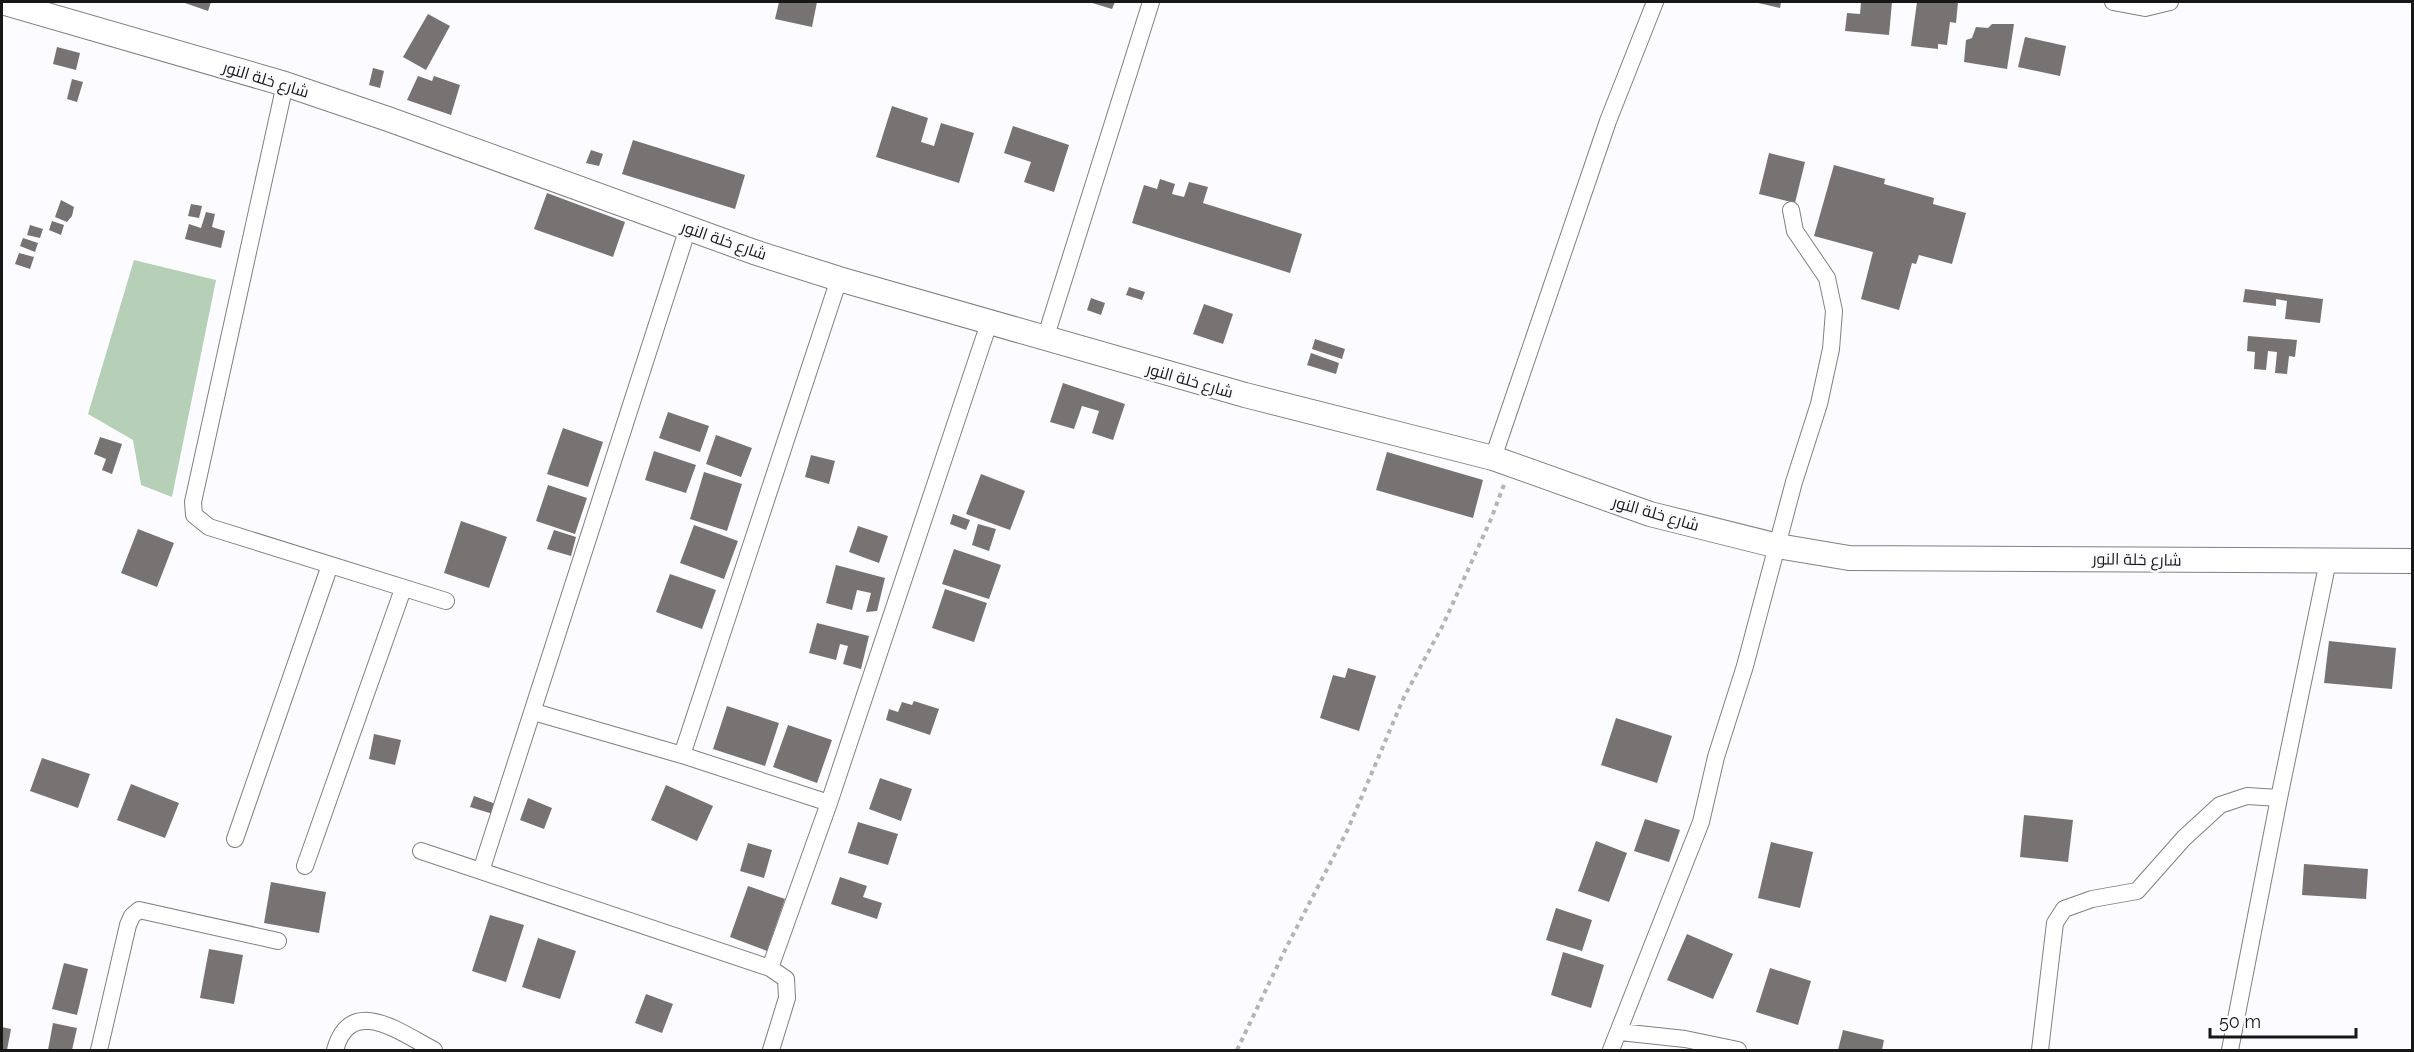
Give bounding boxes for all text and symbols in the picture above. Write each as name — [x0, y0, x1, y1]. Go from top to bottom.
street label: شارع خلة النور — [219, 57, 311, 103]
street label: شارع خلة النور — [677, 217, 769, 266]
street label: شارع خلة النور — [1143, 359, 1235, 404]
street label: شارع خلة النور — [1609, 492, 1701, 537]
street label: شارع خلة النور — [2091, 549, 2182, 572]
scale bar — [2210, 1001, 2356, 1039]
text: 50 m — [2219, 1011, 2261, 1032]

